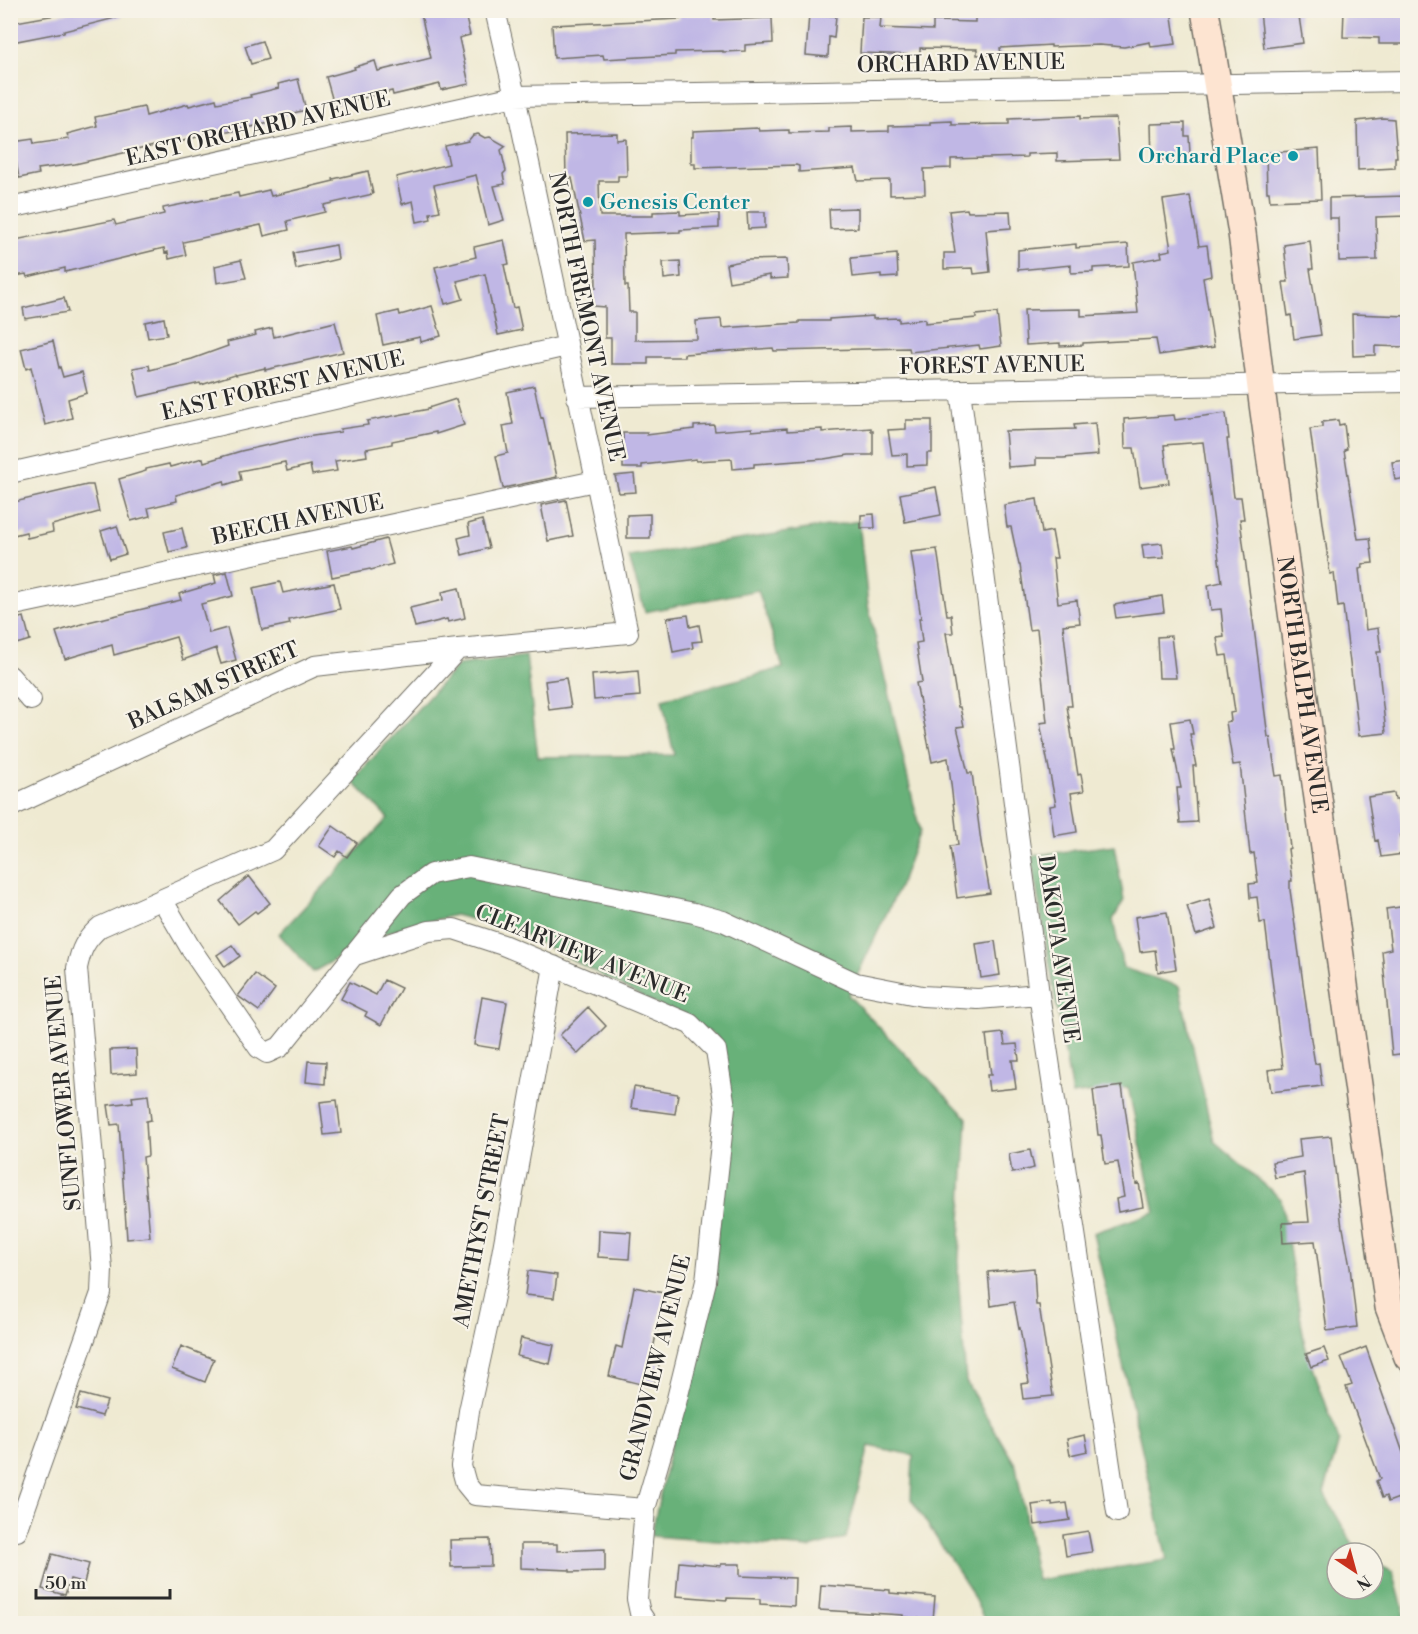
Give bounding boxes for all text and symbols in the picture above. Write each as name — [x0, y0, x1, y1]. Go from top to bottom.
street label: ORCHARD AVENUE — [857, 49, 1065, 79]
street label: EAST ORCHARD AVENUE — [123, 85, 393, 173]
place label: Orchard Place — [1138, 143, 1281, 170]
marker: Orchard Place — [1286, 149, 1300, 163]
street label: NORTH FREMONT AVENUE — [542, 170, 630, 464]
place label: Genesis Center — [600, 189, 750, 216]
marker: Genesis Center — [581, 195, 595, 209]
street label: EAST FOREST AVENUE — [159, 345, 407, 427]
street label: FOREST AVENUE — [899, 351, 1085, 381]
street label: BEECH AVENUE — [209, 489, 386, 552]
street label: NORTH BALPH AVENUE — [1271, 555, 1333, 815]
street label: BALSAM STREET — [123, 636, 304, 736]
street label: DAKOTA AVENUE — [1031, 853, 1085, 1045]
street label: CLEARVIEW AVENUE — [471, 899, 693, 1009]
street label: SUNFLOWER AVENUE — [40, 974, 88, 1212]
street label: AMETHYST STREET — [448, 1112, 516, 1331]
street label: GRANDVIEW AVENUE — [615, 1252, 697, 1484]
north arrow — [1325, 1541, 1385, 1601]
scale bar — [36, 1562, 170, 1600]
text: N — [1352, 1571, 1374, 1594]
text: 50 m — [45, 1572, 87, 1595]

